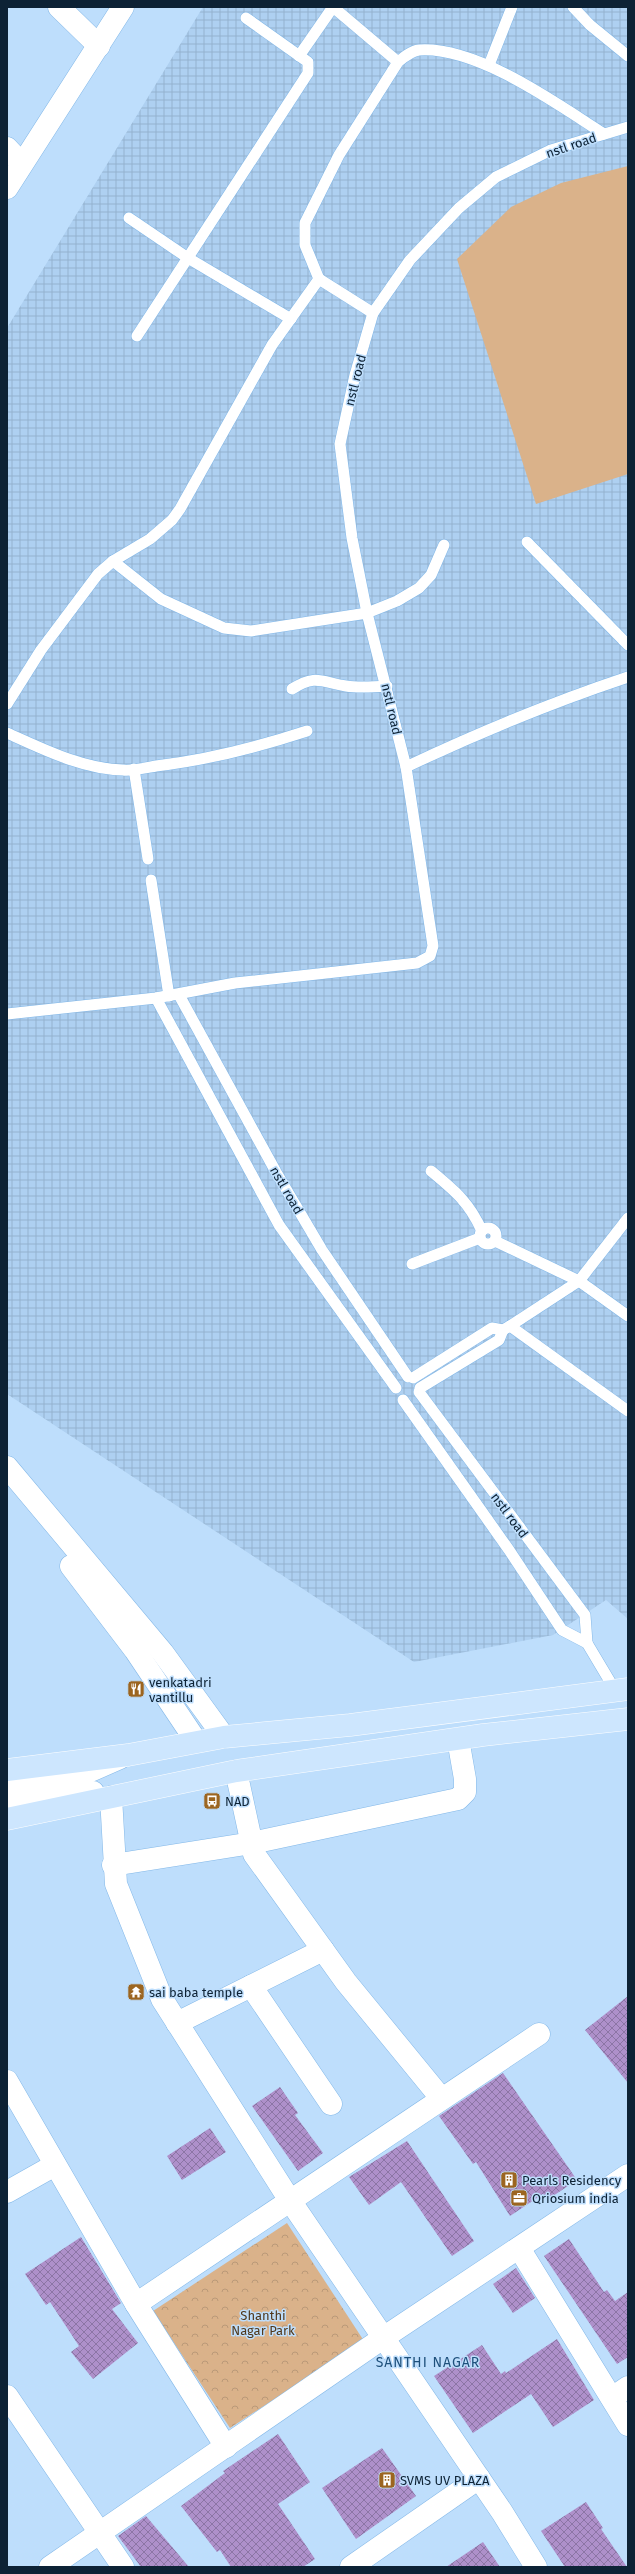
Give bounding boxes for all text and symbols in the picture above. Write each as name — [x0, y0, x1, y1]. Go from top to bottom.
street label: nstl road — [544, 130, 598, 161]
street label: nstl road — [342, 353, 369, 407]
street label: nstl road — [378, 682, 405, 736]
street label: nstl road — [267, 1164, 306, 1217]
street label: nstl road — [488, 1490, 531, 1541]
place label: venkatadri vantillu — [149, 1675, 212, 1705]
restaurant icon: venkatadri vantillu — [126, 1679, 146, 1699]
bus stop icon: NAD — [202, 1791, 222, 1811]
place label: NAD — [225, 1794, 250, 1809]
temple icon: sai baba temple — [126, 1982, 146, 2002]
place label: sai baba temple — [149, 1985, 243, 2000]
building icon: Pearls Residency — [499, 2170, 519, 2190]
place label: Pearls Residency — [522, 2173, 622, 2188]
office icon: Qriosium india — [509, 2188, 529, 2208]
place label: Qriosium india — [532, 2191, 619, 2206]
park label: Shanthi Nagar Park — [231, 2308, 295, 2338]
district label: SANTHI NAGAR — [376, 2354, 480, 2371]
building icon: SVMS UV PLAZA — [377, 2470, 397, 2490]
place label: SVMS UV PLAZA — [400, 2473, 490, 2488]

